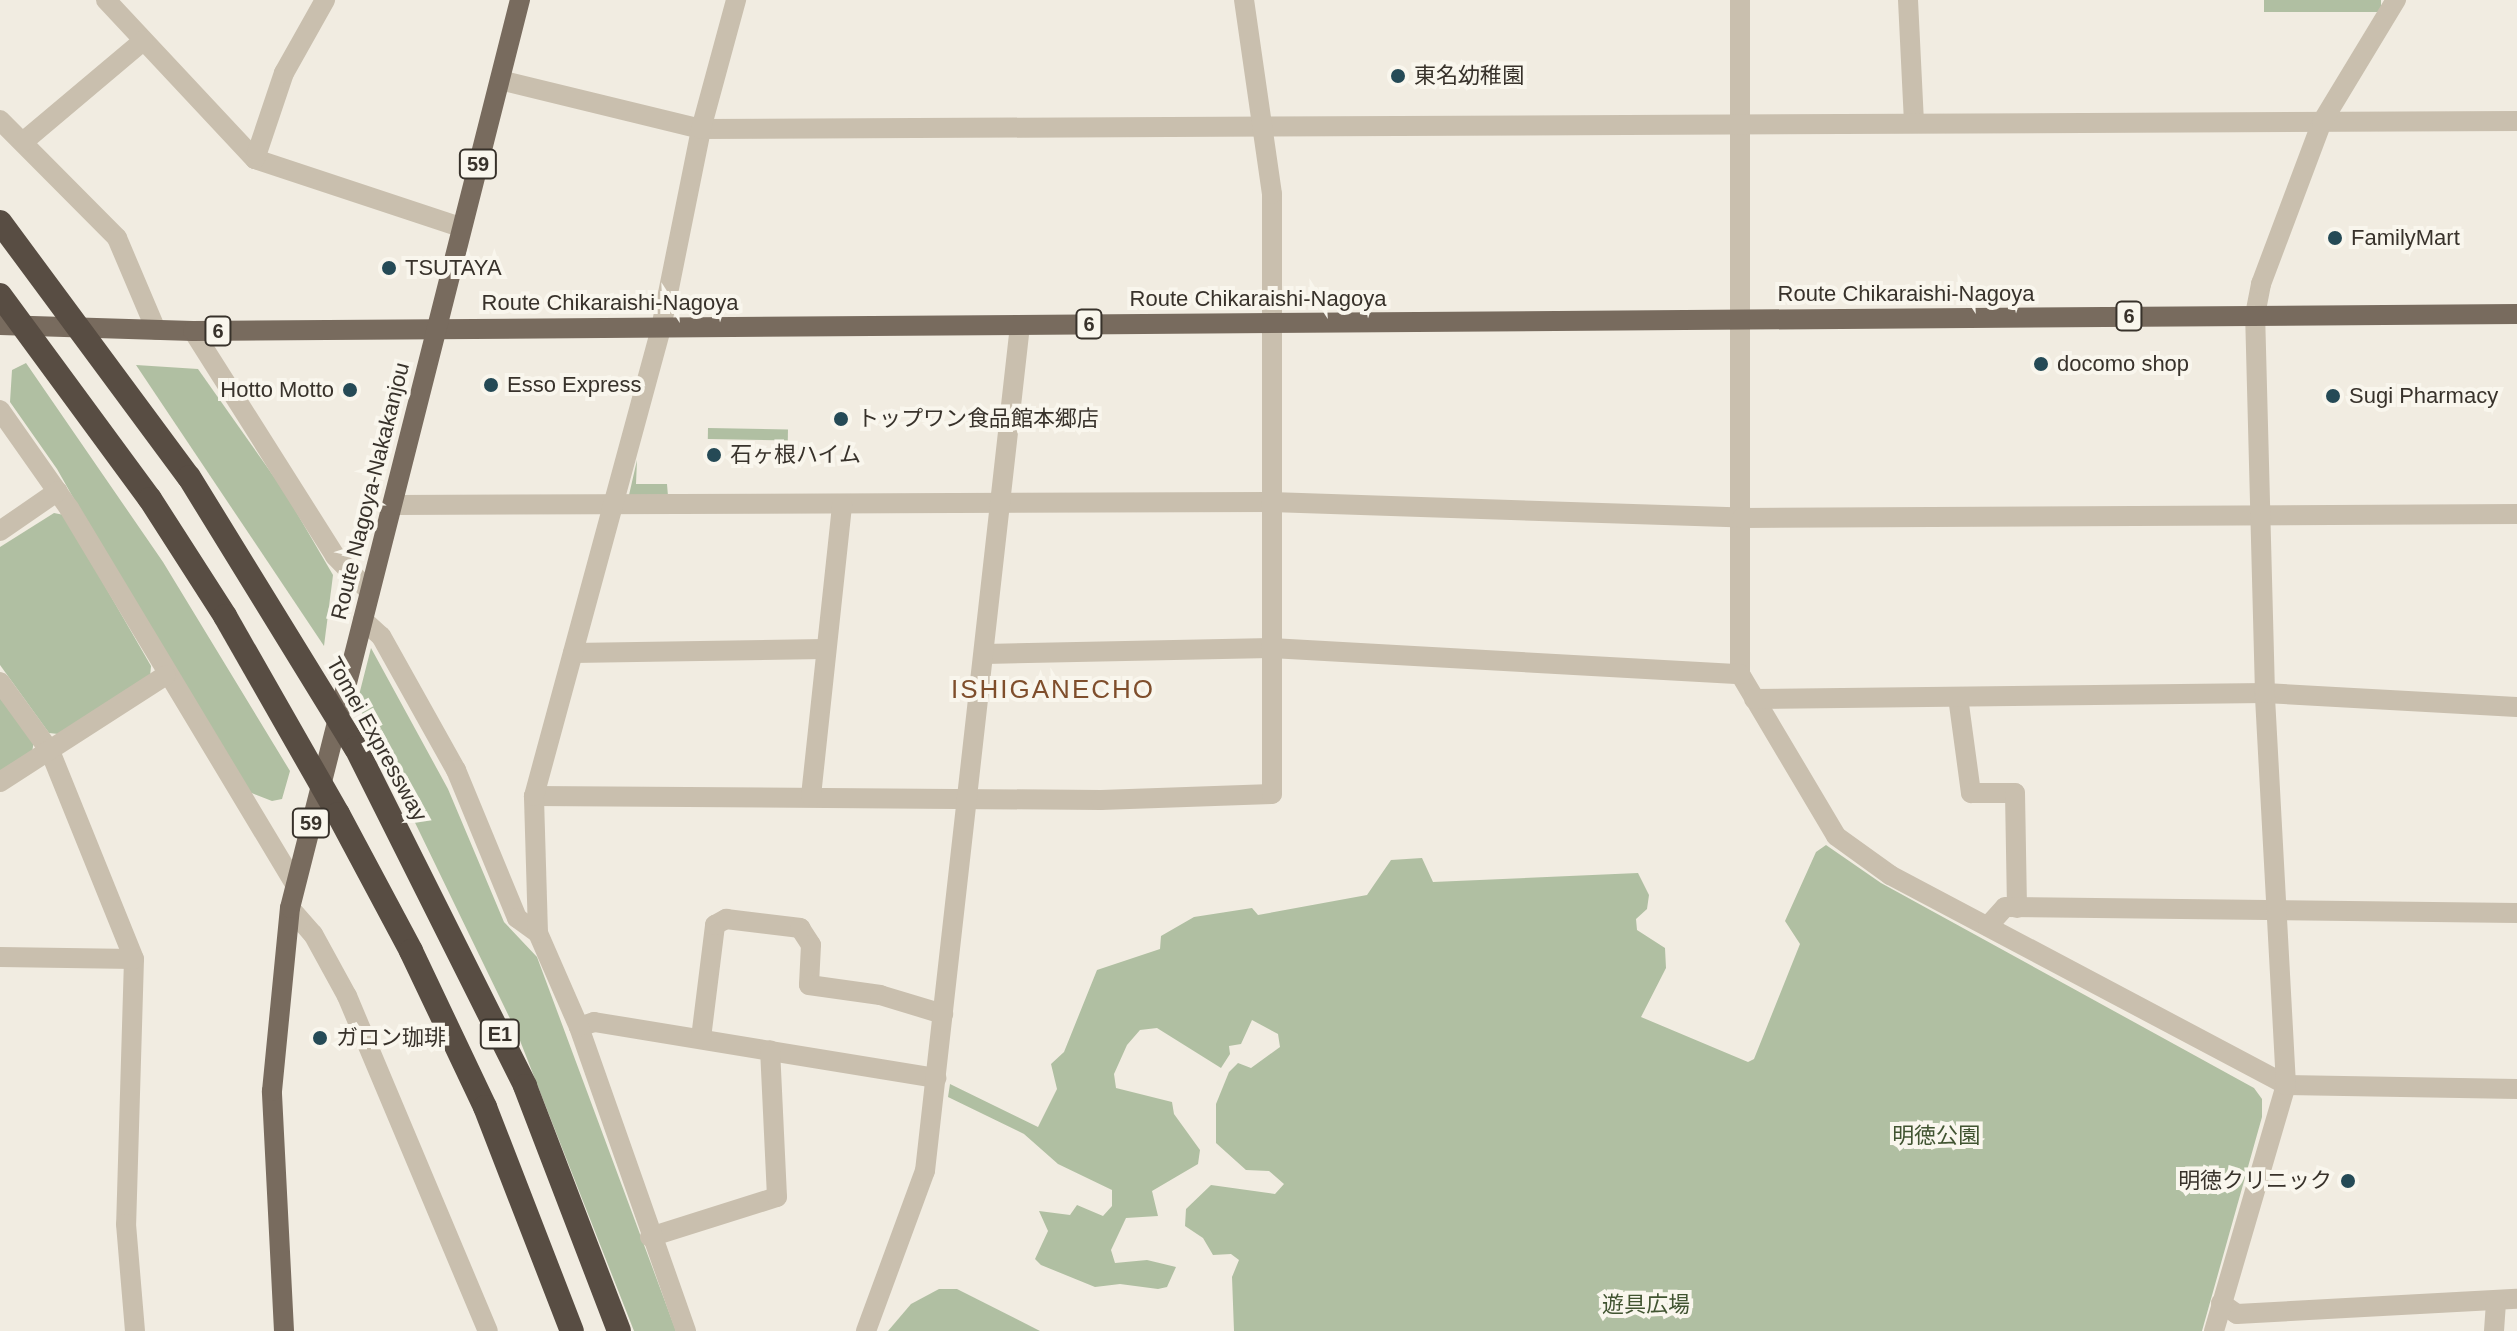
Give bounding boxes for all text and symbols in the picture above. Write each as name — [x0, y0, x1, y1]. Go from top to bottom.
place label: 東名幼稚園 — [1414, 63, 1524, 89]
marker: 東名幼稚園 — [1389, 67, 1407, 85]
road number: 59 — [458, 148, 498, 180]
place label: FamilyMart — [2351, 225, 2460, 251]
marker: FamilyMart — [2326, 229, 2344, 247]
place label: TSUTAYA — [405, 255, 502, 281]
marker: TSUTAYA — [380, 259, 398, 277]
street label: Route Chikaraishi-Nagoya — [1778, 281, 2034, 307]
street label: Route Chikaraishi-Nagoya — [1130, 286, 1386, 312]
street label: Route Chikaraishi-Nagoya — [482, 290, 738, 316]
road number: 6 — [2115, 300, 2143, 332]
road number: 6 — [1075, 308, 1103, 340]
road number: 6 — [204, 315, 232, 347]
place label: docomo shop — [2057, 351, 2189, 377]
marker: docomo shop — [2032, 355, 2050, 373]
street label: Route Nagoya-Nakakanjou — [325, 360, 415, 622]
place label: Esso Express — [507, 372, 641, 398]
marker: Esso Express — [482, 376, 500, 394]
place label: Hotto Motto — [220, 377, 334, 403]
marker: Hotto Motto — [341, 381, 359, 399]
place label: Sugi Pharmacy — [2349, 383, 2498, 409]
marker: Sugi Pharmacy — [2324, 387, 2342, 405]
place label: トップワン食品館本郷店 — [857, 406, 1099, 432]
marker: トップワン食品館本郷店 — [832, 410, 850, 428]
place label: 石ヶ根ハイム — [730, 442, 862, 468]
marker: 石ヶ根ハイム — [705, 446, 723, 464]
street label: Tomei Expressway — [321, 652, 433, 826]
district label: ISHIGANECHO — [951, 674, 1155, 706]
road number: 59 — [291, 807, 331, 839]
road number: E1 — [478, 1018, 522, 1050]
place label: ガロン珈琲 — [336, 1025, 446, 1051]
marker: ガロン珈琲 — [311, 1029, 329, 1047]
park label: 明徳公園 — [1892, 1123, 1980, 1149]
place label: 明徳クリニック — [2178, 1168, 2332, 1194]
marker: 明徳クリニック — [2339, 1172, 2357, 1190]
park label: 遊具広場 — [1602, 1292, 1690, 1318]

